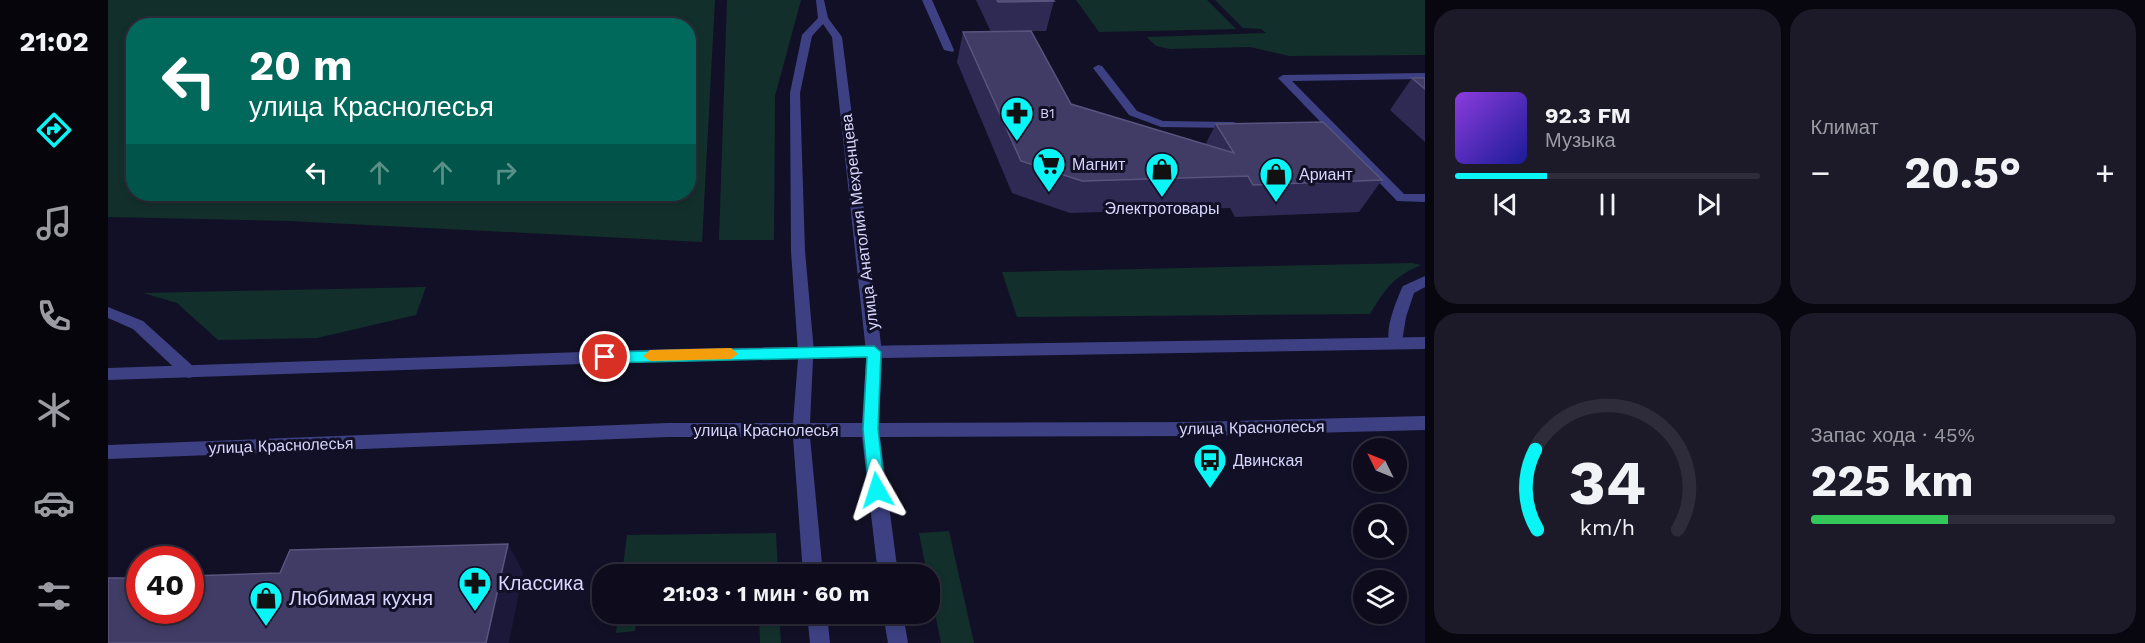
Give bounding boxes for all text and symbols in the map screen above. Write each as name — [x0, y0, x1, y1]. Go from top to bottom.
text: 21:02 — [19, 26, 89, 58]
text: 20 m — [249, 41, 353, 90]
icon: left — [150, 42, 228, 120]
text: улица Краснолесья — [249, 91, 494, 123]
pharmacy icon: B1 — [999, 95, 1035, 142]
text: 92.3 FM — [1545, 103, 1631, 128]
place label: B1 — [1040, 105, 1055, 121]
icon: directions — [33, 109, 75, 151]
street label: улица Анатолия Мехренцева — [837, 113, 882, 331]
text: Климат — [1811, 115, 1879, 139]
text: Музыка — [1545, 128, 1616, 152]
supermarket icon: Магнит — [1031, 146, 1067, 193]
text: 20.5° — [1904, 146, 2021, 199]
shop icon: Электротовары — [1144, 151, 1180, 198]
text: − — [1811, 153, 1830, 192]
text: + — [2095, 153, 2115, 192]
place label: Магнит — [1072, 155, 1126, 174]
icon: left — [300, 156, 333, 189]
icon: ahead — [363, 156, 396, 189]
icon: ahead — [426, 156, 459, 189]
icon: right — [489, 156, 522, 189]
shop icon: Ариант — [1258, 156, 1294, 203]
place label: Ариант — [1299, 165, 1353, 184]
icon: previous — [1489, 188, 1522, 221]
icon: pause — [1591, 188, 1624, 221]
icon: next — [1692, 188, 1725, 221]
place label: Электротовары — [1105, 199, 1219, 218]
icon: music — [33, 202, 75, 244]
icon: phone — [33, 295, 75, 337]
pin — [579, 331, 630, 382]
icon: arrive — [588, 340, 621, 373]
icon: climate — [33, 389, 75, 431]
street label: улица Краснолесья — [1179, 417, 1325, 438]
street label: улица Краснолесья — [693, 421, 839, 440]
text: Запас хода · 45% — [1811, 423, 1975, 447]
street label: улица Краснолесья — [208, 433, 354, 458]
north arrow — [1353, 438, 1407, 492]
map controls — [1353, 438, 1407, 624]
bus stop icon: Двинская — [1192, 442, 1228, 489]
text: 34 — [1569, 446, 1646, 519]
place label: Двинская — [1233, 451, 1303, 470]
text: 225 km — [1811, 454, 1974, 507]
position arrow — [845, 458, 909, 522]
icon: car — [33, 482, 75, 524]
button: search — [1353, 504, 1407, 558]
text: km/h — [1580, 516, 1635, 541]
speed limit sign: 40 — [126, 546, 204, 624]
pharmacy icon: Классика — [457, 565, 493, 612]
button: layers — [1353, 570, 1407, 624]
place label: Классика — [498, 571, 585, 595]
icon: filters — [33, 575, 75, 617]
shop icon: Любимая кухня — [248, 580, 284, 627]
text: 21:03 · 1 мин · 60 m — [663, 581, 869, 606]
place label: Любимая кухня — [289, 586, 433, 610]

